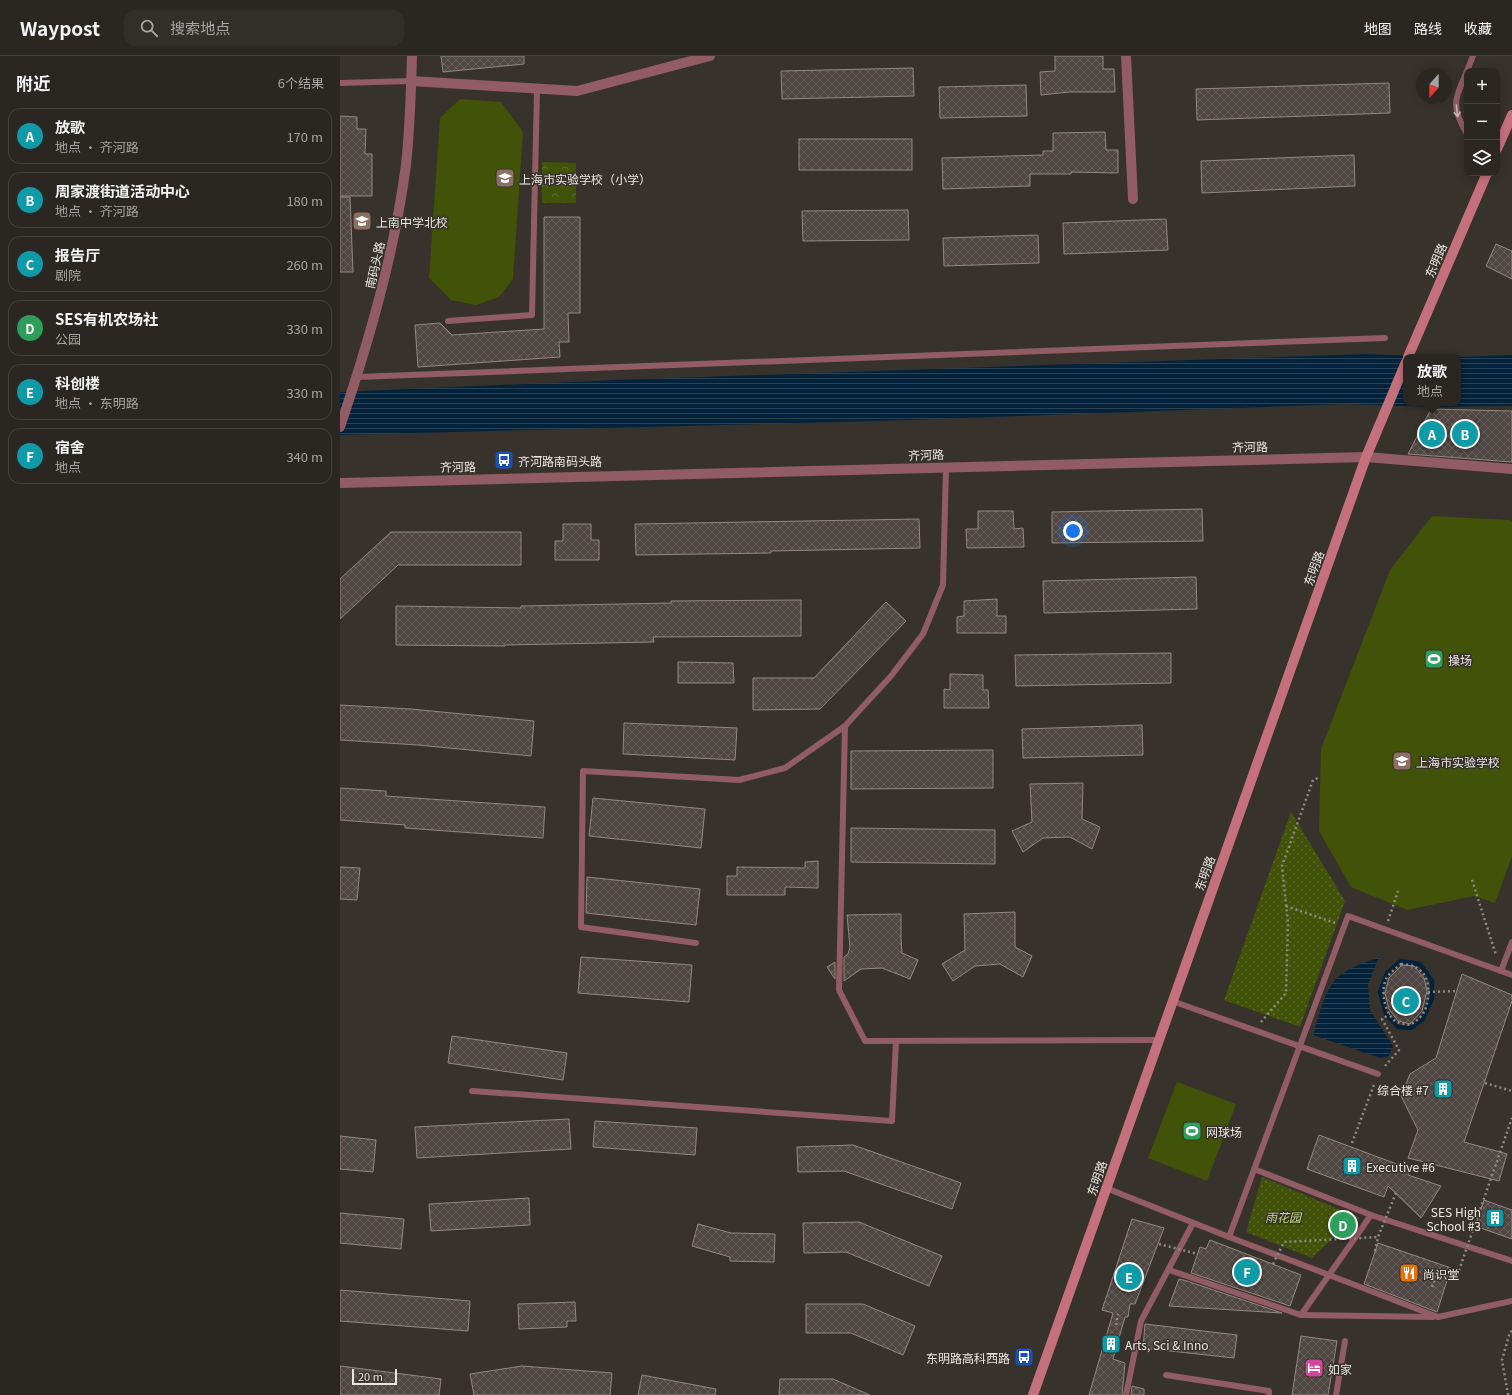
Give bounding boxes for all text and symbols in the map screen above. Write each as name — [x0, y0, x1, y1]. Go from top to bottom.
search box — [124, 10, 404, 46]
text: Waypost — [20, 14, 100, 41]
icon: search — [138, 17, 160, 39]
text: 搜索地点 — [170, 17, 230, 38]
text: 地图 — [1364, 18, 1392, 38]
text: 路线 — [1414, 18, 1442, 38]
text: 收藏 — [1464, 18, 1492, 38]
north arrow — [1416, 68, 1452, 104]
map controls — [1464, 68, 1500, 176]
button: + — [1464, 68, 1500, 104]
text: 附近 — [16, 70, 50, 95]
text: 6个结果 — [278, 73, 324, 92]
one-way arrow — [1453, 104, 1461, 117]
button: − — [1464, 104, 1500, 140]
text: 放歌 — [55, 116, 85, 137]
text: A — [26, 127, 34, 146]
text: 170 m — [286, 127, 323, 146]
text: 地点 · 齐河路 — [55, 137, 139, 156]
button: layers — [1464, 140, 1500, 176]
school or university icon: 上海市实验学校（小学） — [494, 167, 516, 189]
place label: 上海市实验学校（小学） — [519, 170, 651, 187]
text: 周家渡街道活动中心 — [55, 180, 190, 201]
text: B — [26, 191, 34, 210]
text: 180 m — [286, 191, 323, 210]
text: 地点 · 齐河路 — [55, 201, 139, 220]
school or university icon: 上南中学北校 — [351, 210, 373, 232]
place label: 上南中学北校 — [376, 213, 448, 230]
street label: 南码头路 — [360, 240, 388, 290]
street label: 东明路 — [1420, 240, 1450, 280]
text: 报告厅 — [55, 244, 100, 265]
text: C — [26, 255, 34, 274]
text: 260 m — [286, 255, 323, 274]
text: 剧院 — [55, 265, 81, 284]
text: SES有机农场社 — [55, 308, 158, 329]
text: D — [25, 319, 35, 338]
text: 330 m — [286, 319, 323, 338]
text: 公园 — [55, 329, 81, 348]
popup — [1403, 354, 1461, 406]
text: 放歌 — [1417, 360, 1447, 381]
text: 科创楼 — [55, 372, 100, 393]
text: 地点 — [1417, 381, 1443, 400]
text: E — [26, 383, 34, 402]
text: 330 m — [286, 383, 323, 402]
text: 地点 · 东明路 — [55, 393, 139, 412]
pin: A — [1419, 419, 1445, 449]
pin: B — [1452, 419, 1478, 449]
text: 宿舍 — [55, 436, 85, 457]
street label: 齐河路 — [1232, 437, 1268, 455]
street label: 齐河路 — [908, 445, 944, 463]
text: F — [26, 447, 34, 466]
text: 340 m — [286, 447, 323, 466]
bus stop icon: 齐河路南码头路 — [493, 449, 515, 471]
place label: 齐河路南码头路 — [518, 452, 602, 469]
text: 地点 — [55, 457, 81, 476]
street label: 齐河路 — [440, 457, 476, 475]
your location — [1063, 521, 1083, 541]
street label: 东明路 — [1299, 548, 1327, 588]
sports icon: 操场 — [1423, 648, 1445, 670]
place label: 操场 — [1448, 651, 1472, 668]
school or university icon: 上海市实验学校 — [1391, 750, 1413, 772]
place label: 上海市实验学校 — [1416, 753, 1500, 770]
street label: 东明路 — [1190, 853, 1218, 893]
pin: C — [1393, 986, 1419, 1016]
building icon: 综合楼 #7 — [1432, 1078, 1454, 1100]
place label: 综合楼 #7 — [1377, 1081, 1429, 1098]
sports icon: 网球场 — [1181, 1120, 1203, 1142]
place label: 网球场 — [1206, 1123, 1242, 1140]
building icon: Executive #6 — [1341, 1155, 1363, 1177]
street label: 东明路 — [1082, 1158, 1110, 1198]
place label: Executive #6 — [1366, 1158, 1435, 1175]
place label: SES High School #3 — [1426, 1203, 1481, 1234]
building icon: SES High School #3 — [1484, 1207, 1506, 1229]
park label: 雨花园 — [1265, 1208, 1303, 1225]
pin: D — [1330, 1210, 1356, 1240]
pin: F — [1234, 1257, 1260, 1287]
pin: E — [1116, 1262, 1142, 1292]
restaurant icon: 尚识堂 — [1398, 1262, 1420, 1284]
place label: 尚识堂 — [1423, 1265, 1459, 1282]
building icon: Arts, Sci & Inno — [1100, 1333, 1122, 1355]
place label: Arts, Sci & Inno — [1125, 1336, 1208, 1353]
bus stop icon: 东明路高科西路 — [1013, 1346, 1035, 1368]
place label: 东明路高科西路 — [926, 1349, 1010, 1366]
hotel icon: 如家 — [1303, 1357, 1325, 1379]
place label: 如家 — [1328, 1360, 1352, 1377]
scale bar — [352, 1367, 397, 1386]
text: 20 m — [358, 1368, 383, 1384]

